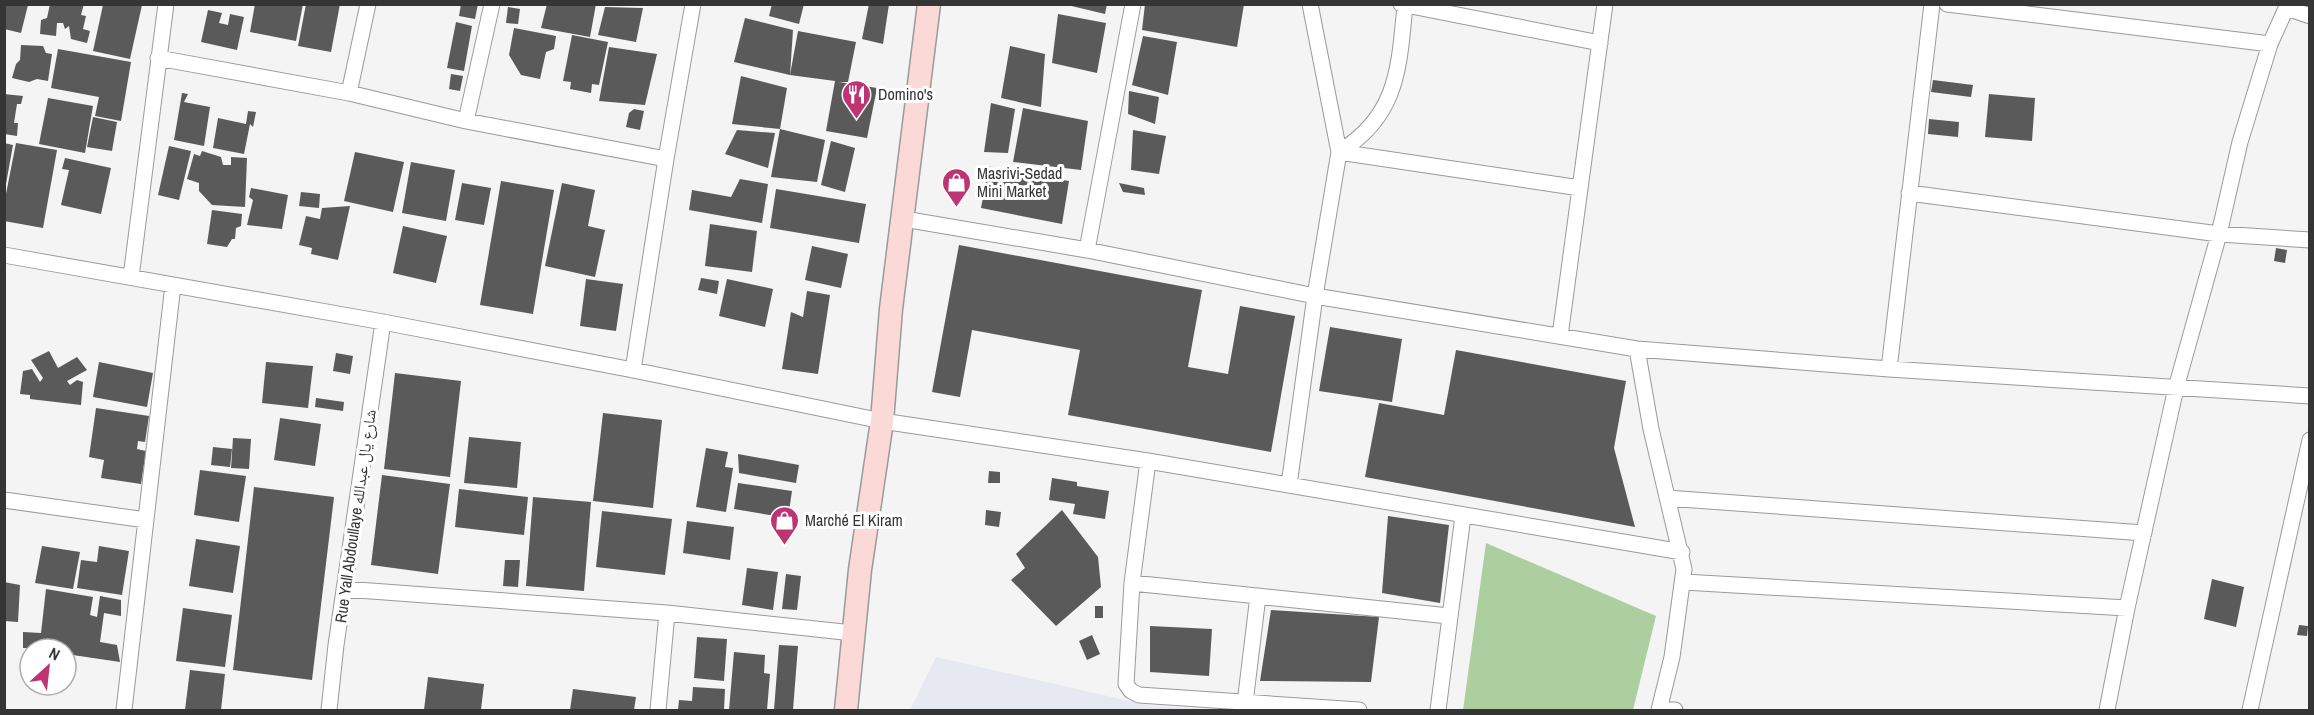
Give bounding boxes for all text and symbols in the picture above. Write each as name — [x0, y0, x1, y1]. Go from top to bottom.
restaurant icon: Domino's — [841, 78, 873, 120]
place label: Domino's — [878, 83, 933, 105]
place label: Masrivi-Sedad Mini Market — [977, 162, 1062, 202]
shop icon: Masrivi-Sedad Mini Market — [940, 166, 972, 208]
street label: Rue Yall Abdoullaye شارع يال عبدالله — [329, 408, 381, 624]
shop icon: Marché El Kiram — [768, 504, 800, 546]
place label: Marché El Kiram — [805, 509, 903, 531]
north arrow — [18, 637, 78, 697]
text: N — [46, 642, 64, 666]

